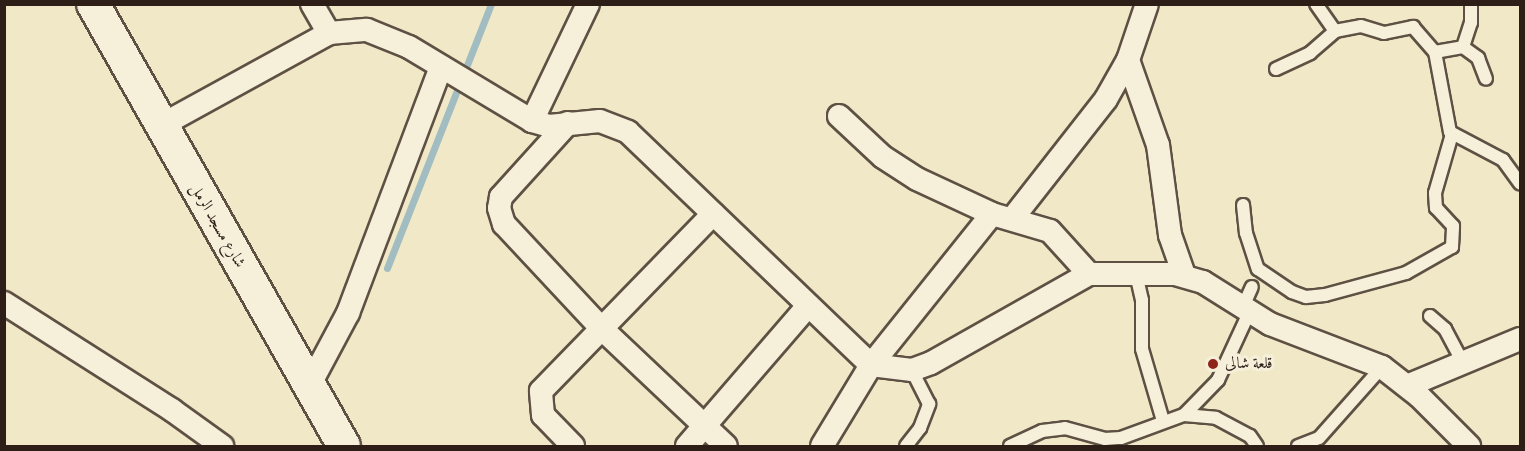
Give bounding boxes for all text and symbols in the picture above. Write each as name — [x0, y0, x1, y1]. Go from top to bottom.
street label: شارع مسجد الرمل — [185, 180, 249, 272]
place label: قلعة شالى — [1225, 354, 1273, 374]
marker: قلعة شالى — [1206, 357, 1220, 371]

